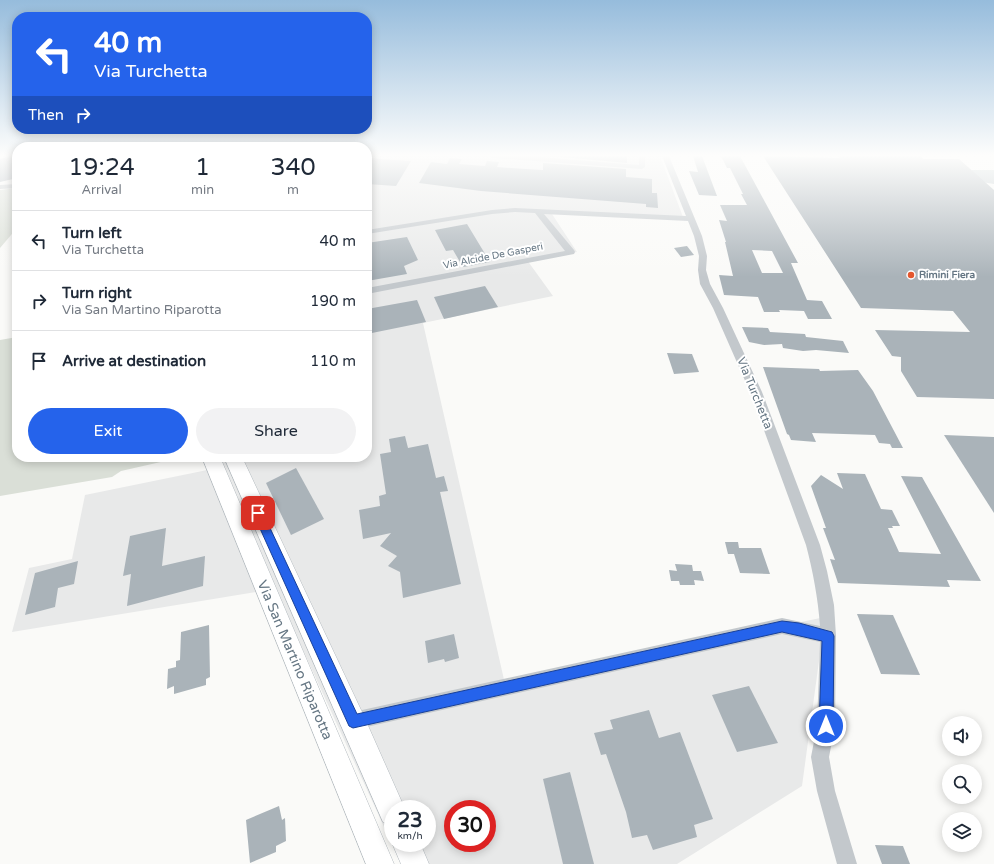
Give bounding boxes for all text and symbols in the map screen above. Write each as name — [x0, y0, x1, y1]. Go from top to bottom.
text: 40 m — [94, 26, 162, 60]
icon: left — [28, 28, 80, 80]
text: Via Turchetta — [94, 60, 208, 82]
icon: right — [72, 104, 94, 126]
text: Then — [28, 106, 64, 124]
text: 19:24 — [68, 153, 135, 182]
text: 1 — [195, 153, 210, 182]
text: 340 — [270, 153, 316, 182]
text: Arrival — [81, 182, 122, 198]
text: min — [191, 182, 214, 198]
text: m — [287, 182, 299, 198]
text: Turn left — [62, 224, 122, 242]
icon: left — [28, 230, 50, 252]
text: 40 m — [319, 232, 356, 250]
street label: Via Alcide De Gasperi — [442, 240, 544, 272]
text: Via Turchetta — [62, 242, 144, 258]
place label: Rimini Fiera — [919, 269, 975, 281]
marker: Rimini Fiera — [906, 270, 916, 280]
text: Turn right — [62, 284, 132, 302]
icon: right — [28, 290, 50, 312]
text: 190 m — [310, 292, 356, 310]
text: Via San Martino Riparotta — [62, 302, 222, 318]
icon: arrive — [28, 350, 50, 372]
text: Arrive at destination — [62, 352, 206, 370]
text: 110 m — [310, 352, 356, 370]
street label: Via Turchetta — [734, 355, 776, 431]
button: Exit — [28, 408, 188, 454]
button: Share — [196, 408, 356, 454]
pin — [241, 496, 275, 530]
icon: arrive — [247, 502, 269, 524]
street label: Via San Martino Riparotta — [254, 578, 336, 742]
position arrow — [805, 705, 847, 747]
map controls — [942, 716, 982, 852]
button: sound — [942, 716, 982, 756]
button: search — [942, 764, 982, 804]
speed limit sign: 30 — [444, 800, 496, 852]
text: 23 — [397, 809, 423, 833]
button: layers — [942, 812, 982, 852]
text: km/h — [397, 830, 423, 842]

